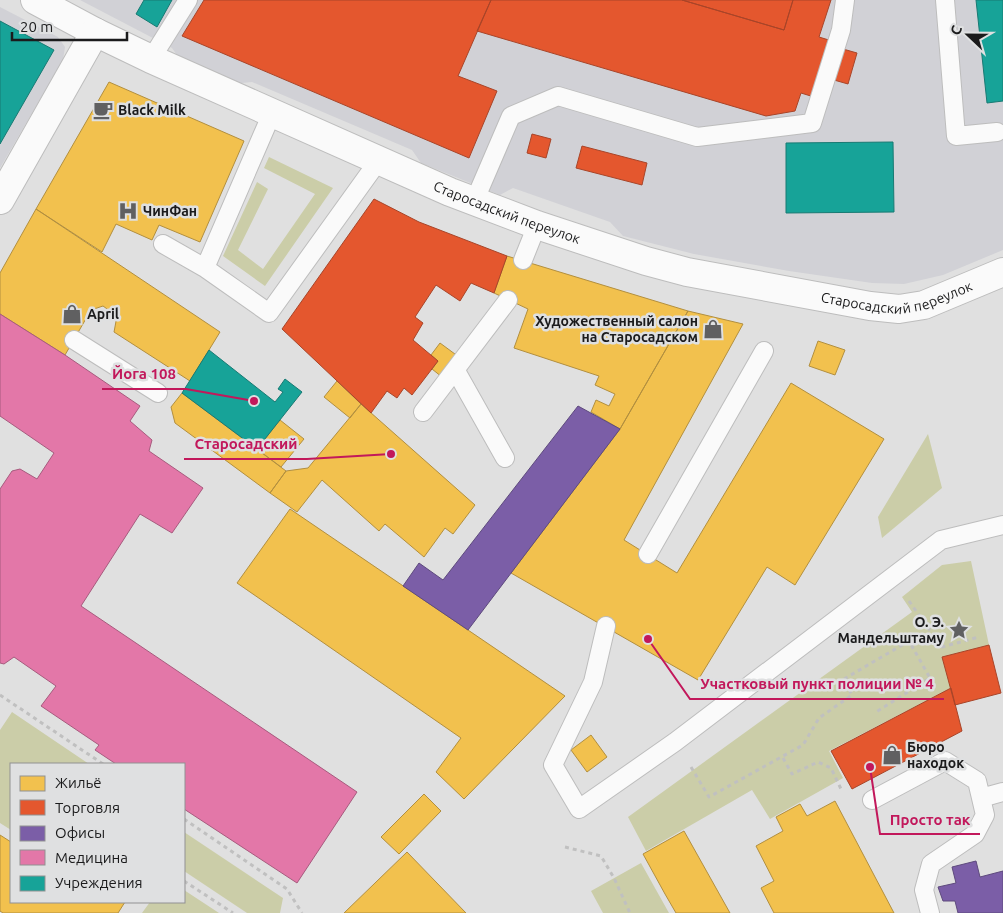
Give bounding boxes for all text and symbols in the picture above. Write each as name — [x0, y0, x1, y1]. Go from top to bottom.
scale bar — [12, 10, 128, 42]
north arrow — [943, 10, 993, 60]
text: 20 m — [20, 18, 53, 35]
text: С — [947, 23, 965, 37]
cafe icon: Black Milk — [92, 99, 114, 121]
place label: Black Milk — [118, 102, 186, 118]
street label: Старосадский переулок — [431, 178, 583, 247]
hospital icon: ЧинФан — [117, 200, 139, 222]
place label: ЧинФан — [143, 203, 197, 219]
street label: Старосадский переулок — [820, 278, 975, 317]
shop icon: April — [61, 303, 83, 325]
place label: April — [87, 306, 119, 322]
place label: Художественный салон на Старосадском — [535, 313, 698, 345]
shop icon: Художественный салон на Старосадском — [702, 318, 724, 340]
callout: Йога 108 — [102, 359, 186, 389]
text: Йога 108 — [112, 364, 176, 382]
callout: Старосадский — [184, 429, 307, 459]
text: Старосадский — [195, 435, 297, 452]
place label: О. Э. Мандельштаму — [838, 614, 945, 646]
place icon: О. Э. Мандельштаму — [948, 619, 970, 641]
callout: Участковый пункт полиции № 4 — [690, 669, 944, 699]
text: Участковый пункт полиции № 4 — [700, 675, 934, 692]
place label: Бюро находок — [907, 739, 964, 771]
shop icon: Бюро находок — [881, 744, 903, 766]
legend — [10, 763, 185, 903]
text: Жильё — [55, 774, 102, 791]
text: Торговля — [55, 799, 120, 816]
callout: Просто так — [880, 804, 980, 834]
text: Просто так — [890, 811, 971, 828]
text: Офисы — [55, 824, 105, 841]
text: Медицина — [55, 849, 128, 866]
text: Учреждения — [55, 874, 143, 891]

